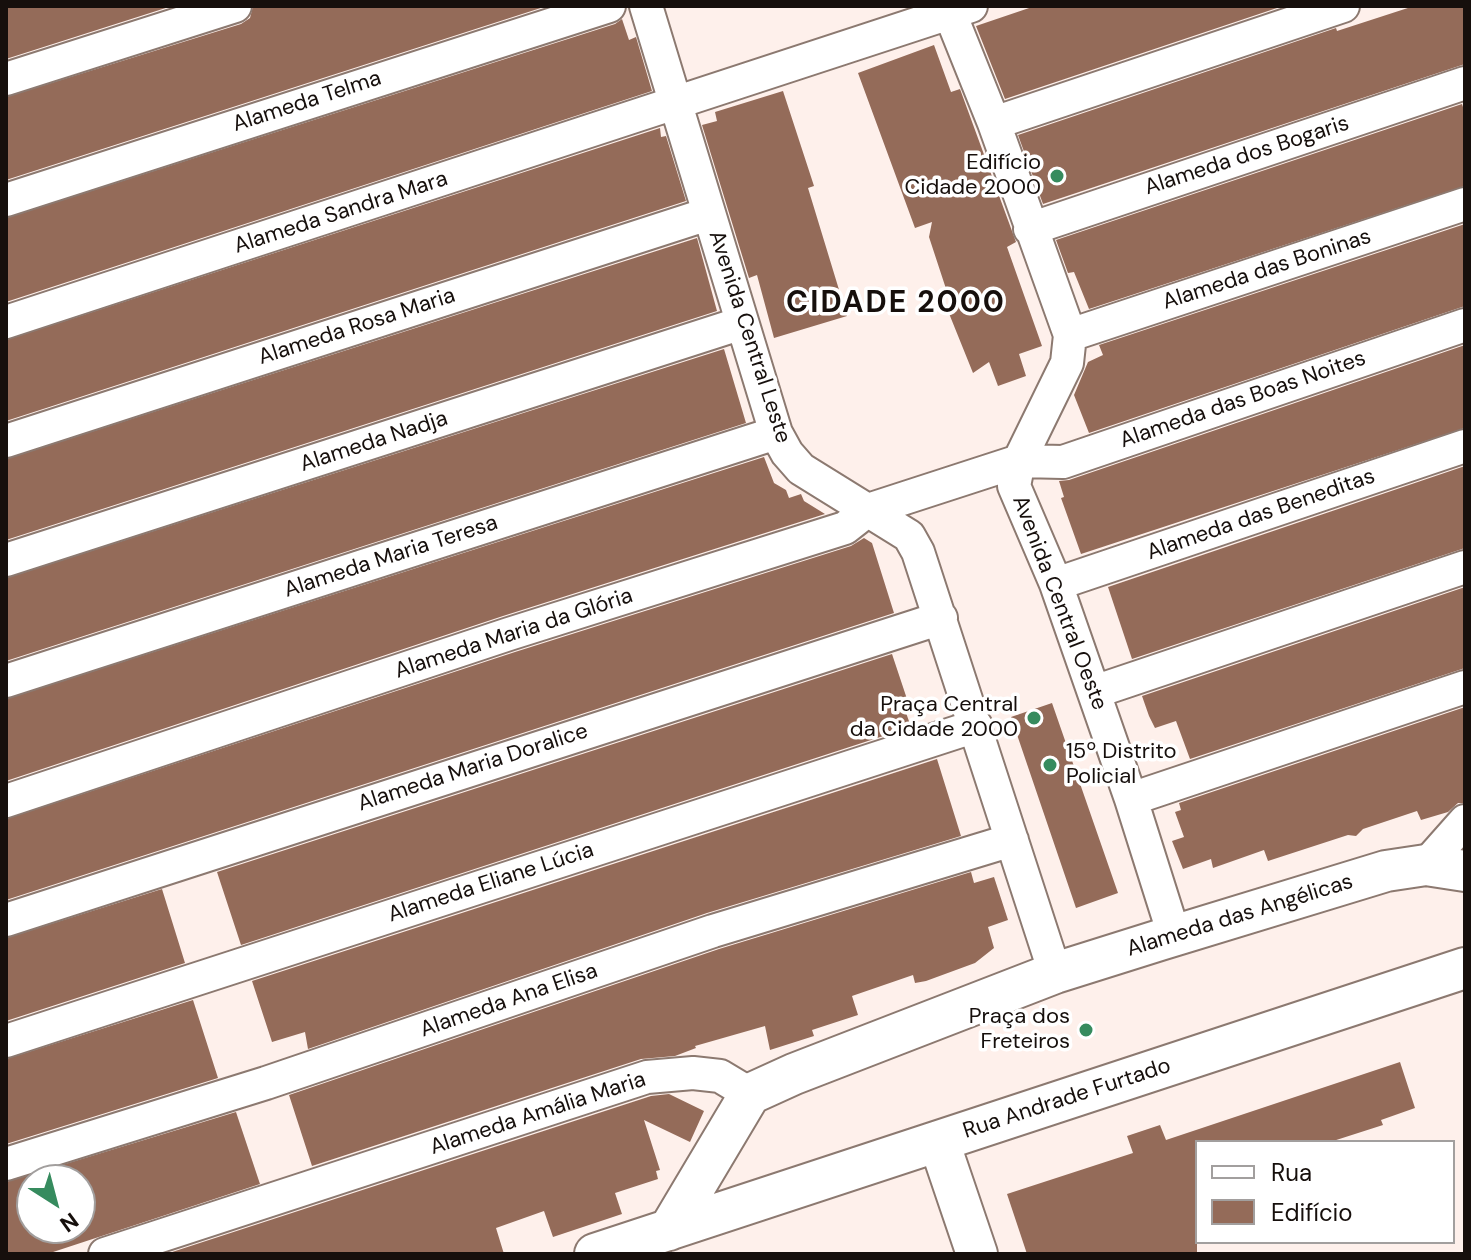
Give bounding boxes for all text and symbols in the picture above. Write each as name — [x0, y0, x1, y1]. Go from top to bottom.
street label: Alameda Telma — [229, 66, 385, 138]
street label: Alameda dos Bogaris — [1141, 110, 1353, 202]
place label: Edifício Cidade 2000 — [904, 150, 1041, 202]
street label: Alameda Sandra Mara — [231, 166, 451, 260]
marker: Edifício Cidade 2000 — [1048, 167, 1066, 185]
street label: Alameda das Boninas — [1159, 224, 1375, 316]
street label: Avenida Central Leste — [702, 227, 796, 447]
street label: Alameda Rosa Maria — [255, 283, 459, 371]
district label: CIDADE 2000 — [786, 286, 1006, 322]
street label: Alameda das Boas Noites — [1117, 345, 1369, 455]
street label: Alameda Nadja — [297, 406, 451, 478]
street label: Alameda das Beneditas — [1144, 464, 1378, 566]
street label: Avenida Central Oeste — [1006, 492, 1112, 714]
street label: Alameda Maria Teresa — [281, 510, 501, 604]
street label: Alameda Maria da Glória — [392, 583, 636, 685]
place label: Praça Central da Cidade 2000 — [850, 692, 1018, 744]
marker: Praça Central da Cidade 2000 — [1025, 709, 1043, 727]
street label: Alameda Maria Doralice — [355, 718, 591, 818]
place label: 15º Distrito Policial — [1066, 739, 1177, 790]
marker: 15º Distrito Policial — [1041, 756, 1059, 774]
street label: Alameda Eliane Lúcia — [385, 837, 597, 929]
street label: Alameda das Angélicas — [1124, 869, 1356, 963]
street label: Alameda Ana Elisa — [417, 958, 601, 1044]
place label: Praça dos Freteiros — [969, 1004, 1070, 1056]
marker: Praça dos Freteiros — [1077, 1021, 1095, 1039]
street label: Rua Andrade Furtado — [960, 1053, 1174, 1145]
street label: Alameda Amália Maria — [427, 1067, 649, 1161]
legend — [1195, 1140, 1455, 1244]
text: Rua — [1271, 1157, 1312, 1188]
north arrow — [16, 1164, 96, 1244]
text: Edifício — [1271, 1197, 1353, 1228]
text: N — [54, 1206, 84, 1239]

